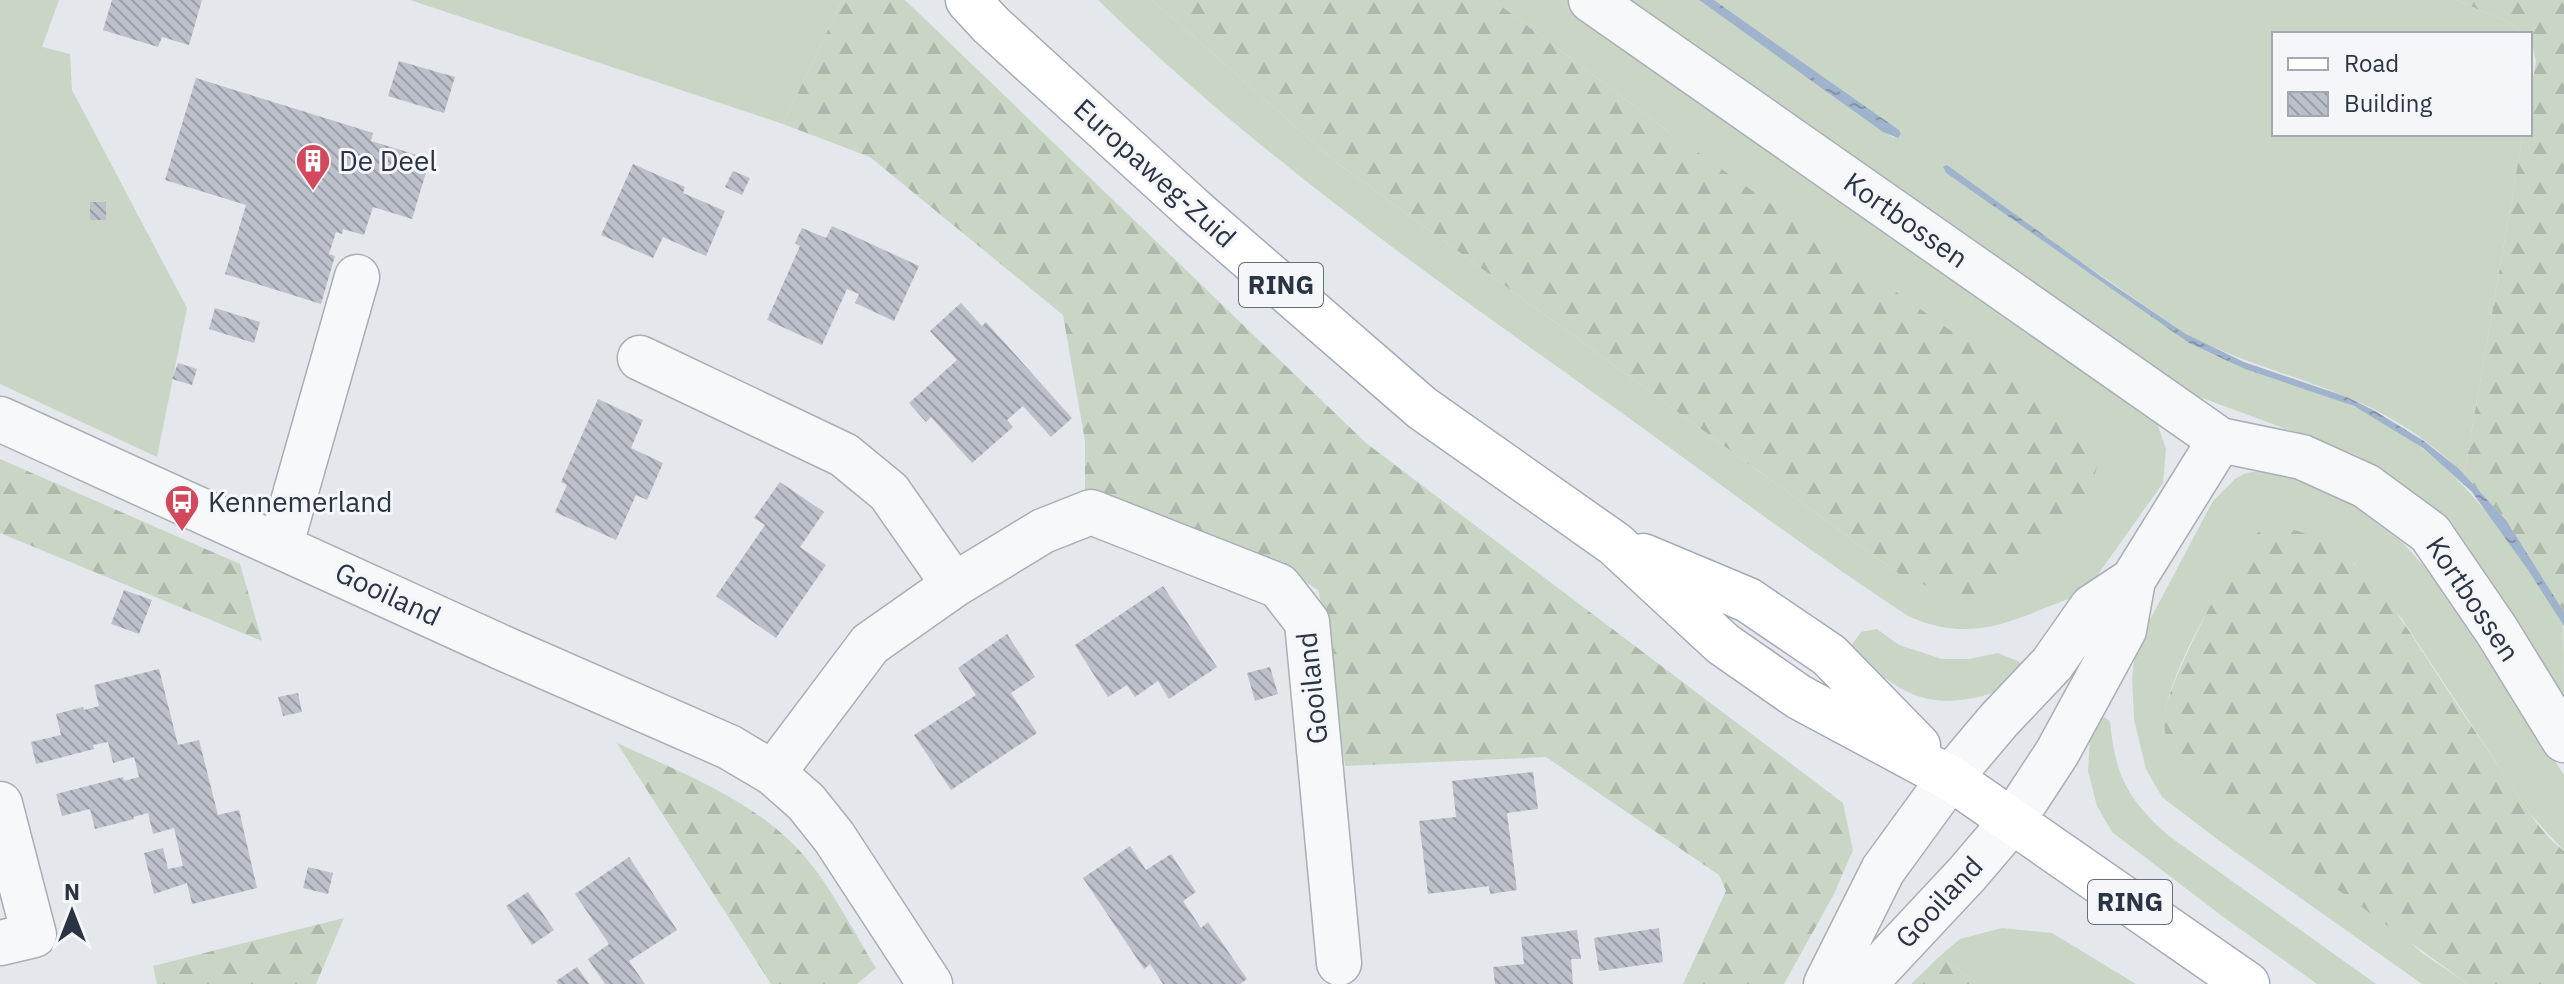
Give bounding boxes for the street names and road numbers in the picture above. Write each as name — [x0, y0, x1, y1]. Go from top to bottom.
street label: Europaweg-Zuid — [1066, 90, 1244, 255]
street label: Kortbossen — [1837, 163, 1976, 276]
road number: RING — [1239, 263, 1323, 307]
street label: Kortbossen — [2418, 529, 2529, 668]
street label: Gooiland — [329, 553, 447, 634]
street label: Gooiland — [1287, 630, 1336, 746]
street label: Gooiland — [1887, 848, 1991, 955]
road number: RING — [2088, 880, 2172, 924]

